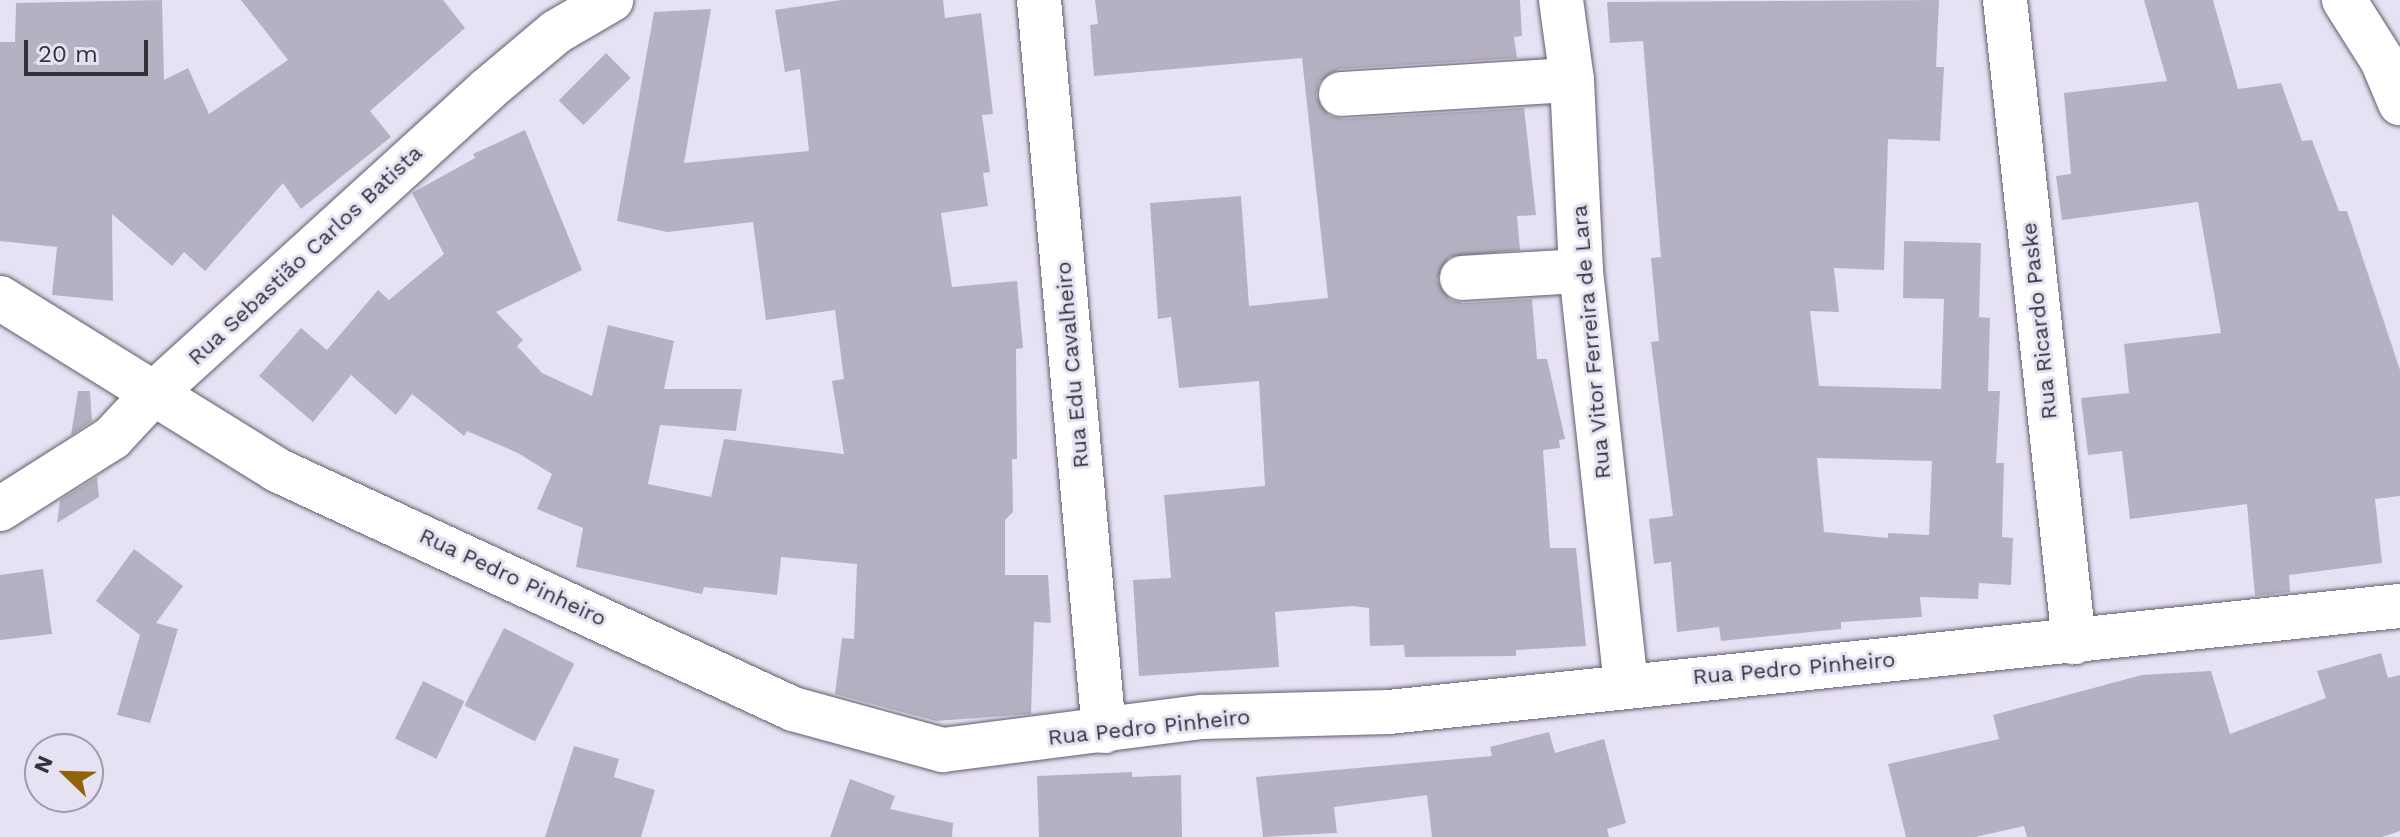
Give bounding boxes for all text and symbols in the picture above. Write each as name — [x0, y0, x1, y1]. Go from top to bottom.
scale bar — [28, 24, 152, 74]
text: 20 m — [38, 40, 98, 68]
street label: Rua Sebastião Carlos Batista — [182, 139, 428, 371]
street label: Rua Vitor Ferreira de Lara — [1566, 203, 1616, 481]
street label: Rua Ricardo Paske — [2016, 221, 2062, 421]
street label: Rua Edu Cavalheiro — [1050, 260, 1094, 470]
street label: Rua Pedro Pinheiro — [415, 522, 611, 632]
street label: Rua Pedro Pinheiro — [1691, 646, 1897, 690]
street label: Rua Pedro Pinheiro — [1046, 703, 1252, 751]
north arrow — [24, 733, 104, 813]
text: N — [29, 752, 58, 777]

